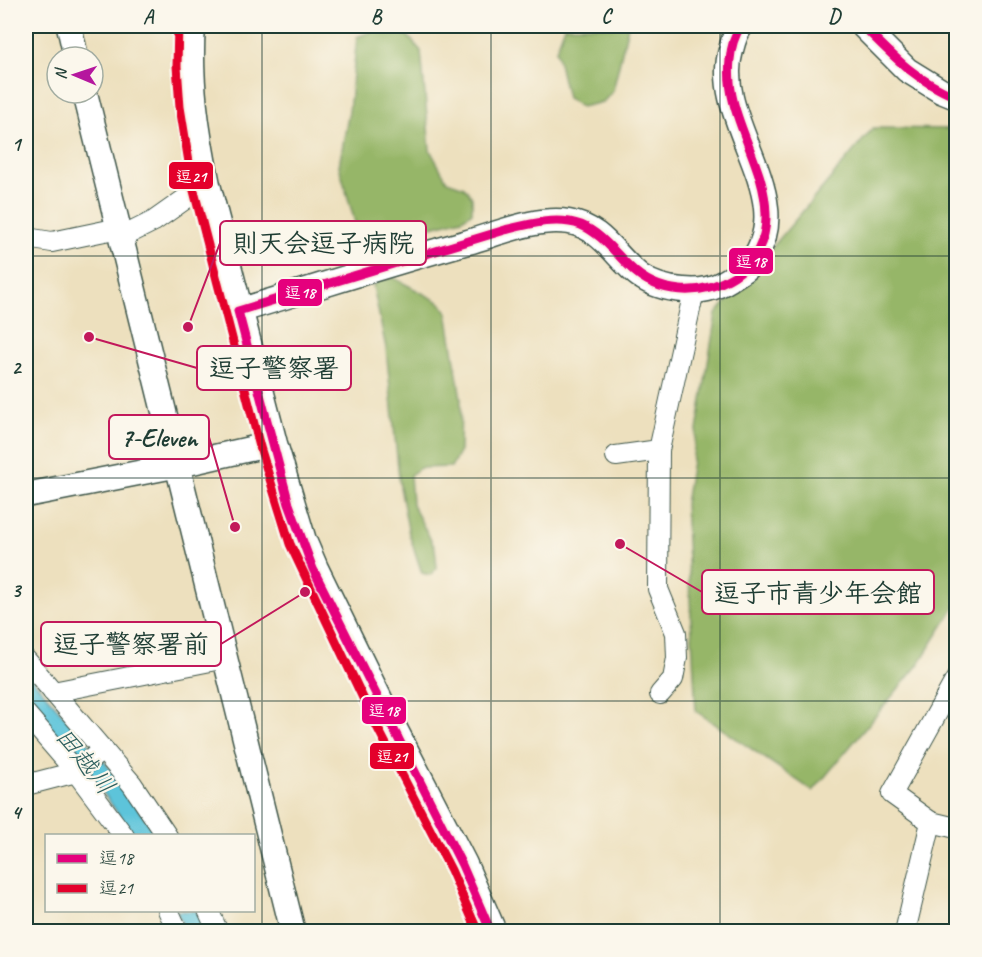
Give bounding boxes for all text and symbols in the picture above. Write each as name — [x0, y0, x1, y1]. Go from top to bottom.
text: A — [143, 4, 155, 29]
text: B — [371, 4, 383, 29]
text: C — [601, 4, 613, 29]
text: D — [828, 4, 842, 29]
north arrow — [45, 45, 105, 105]
text: N — [51, 66, 71, 80]
text: 1 — [12, 132, 23, 157]
line badge: 逗21 — [168, 161, 214, 190]
text: 逗21 — [176, 167, 208, 187]
callout: 則天会逗子病院 — [220, 221, 426, 265]
text: 則天会逗子病院 — [232, 227, 414, 260]
line badge: 逗18 — [728, 247, 774, 275]
text: 逗18 — [736, 252, 768, 272]
line badge: 逗18 — [277, 278, 323, 307]
text: 逗18 — [285, 283, 317, 303]
callout: 逗子警察署 — [197, 346, 351, 390]
text: 逗子警察署 — [209, 352, 339, 385]
text: 2 — [12, 355, 23, 380]
callout: 7-Eleven — [109, 415, 209, 459]
text: 7-Eleven — [121, 421, 199, 454]
callout: 逗子市青少年会館 — [702, 570, 934, 614]
text: 逗子市青少年会館 — [714, 577, 922, 610]
text: 3 — [12, 578, 23, 603]
callout: 逗子警察署前 — [41, 622, 221, 666]
text: 逗子警察署前 — [53, 628, 209, 661]
line badge: 逗18 — [361, 696, 407, 725]
text: 逗18 — [369, 701, 401, 721]
water label: 田越川 — [48, 720, 122, 802]
line badge: 逗21 — [369, 742, 415, 770]
text: 逗21 — [377, 747, 409, 767]
text: 4 — [12, 800, 24, 825]
legend — [45, 834, 255, 912]
text: 逗18 — [99, 847, 135, 869]
text: 逗21 — [99, 877, 134, 899]

